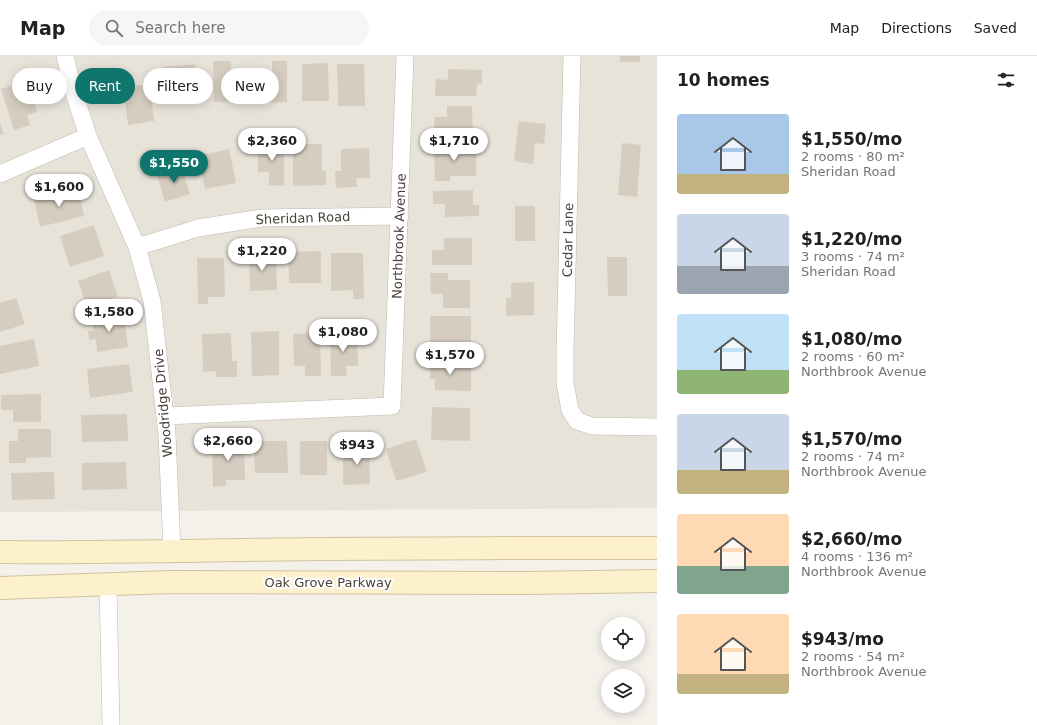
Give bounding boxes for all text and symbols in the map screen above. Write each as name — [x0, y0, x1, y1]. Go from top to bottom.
search box — [89, 10, 369, 46]
text: Map — [20, 17, 65, 39]
icon: search — [103, 17, 125, 39]
text: Search here — [135, 19, 225, 37]
text: Map — [830, 20, 859, 36]
text: Directions — [881, 20, 952, 36]
text: Saved — [974, 20, 1017, 36]
chip: Buy — [12, 68, 67, 104]
chip: Rent — [75, 68, 135, 104]
chip: Filters — [143, 68, 213, 104]
chip: New — [221, 68, 279, 104]
icon: filters — [995, 69, 1017, 91]
text: 10 homes — [677, 70, 770, 90]
pin: $2,360 — [239, 128, 305, 162]
pin: $1,710 — [421, 128, 487, 162]
text: $1,550/mo — [801, 129, 902, 149]
icon: home — [709, 130, 757, 178]
text: $2,360 — [247, 133, 297, 148]
text: $1,710 — [429, 133, 479, 148]
text: 2 rooms · 80 m² — [801, 149, 905, 164]
pin: $1,550 — [141, 150, 207, 184]
text: $1,550 — [149, 155, 199, 170]
text: Sheridan Road — [801, 164, 896, 179]
street label: Northbrook Avenue — [389, 173, 409, 299]
pin: $1,600 — [26, 174, 92, 208]
text: $1,600 — [34, 179, 84, 194]
street label: Cedar Lane — [560, 203, 576, 277]
street label: Sheridan Road — [255, 209, 351, 227]
text: $1,220/mo — [801, 229, 902, 249]
icon: home — [709, 230, 757, 278]
pin: $1,220 — [229, 238, 295, 272]
text: $1,220 — [237, 243, 287, 258]
text: 3 rooms · 74 m² — [801, 249, 905, 264]
text: Sheridan Road — [801, 264, 896, 279]
pin: $1,580 — [76, 299, 142, 333]
text: $1,580 — [84, 304, 134, 319]
pin: $1,080 — [310, 319, 376, 353]
text: $1,080 — [318, 324, 368, 339]
text: $1,080/mo — [801, 329, 902, 349]
icon: home — [709, 330, 757, 378]
pin: $1,570 — [417, 342, 483, 376]
text: $1,570 — [425, 347, 475, 362]
street label: Woodridge Drive — [151, 348, 175, 458]
text: 2 rooms · 60 m² — [801, 349, 905, 364]
text: Northbrook Avenue — [801, 364, 927, 379]
pin: $2,660 — [195, 428, 261, 462]
text: $1,570/mo — [801, 429, 902, 449]
icon: home — [709, 430, 757, 478]
pin: $943 — [333, 432, 381, 466]
text: $2,660 — [203, 433, 253, 448]
text: $943 — [339, 437, 375, 452]
text: 2 rooms · 74 m² — [801, 449, 905, 464]
text: Northbrook Avenue — [801, 464, 927, 479]
text: $2,660/mo — [801, 529, 902, 549]
icon: home — [709, 530, 757, 578]
text: 4 rooms · 136 m² — [801, 549, 913, 564]
text: Northbrook Avenue — [801, 564, 927, 579]
street label: Oak Grove Parkway — [264, 575, 392, 590]
map controls — [601, 617, 645, 713]
button: locate — [601, 617, 645, 661]
text: $943/mo — [801, 629, 884, 649]
icon: home — [709, 630, 757, 678]
text: 2 rooms · 54 m² — [801, 649, 905, 664]
text: Northbrook Avenue — [801, 664, 927, 679]
button: layers — [601, 669, 645, 713]

